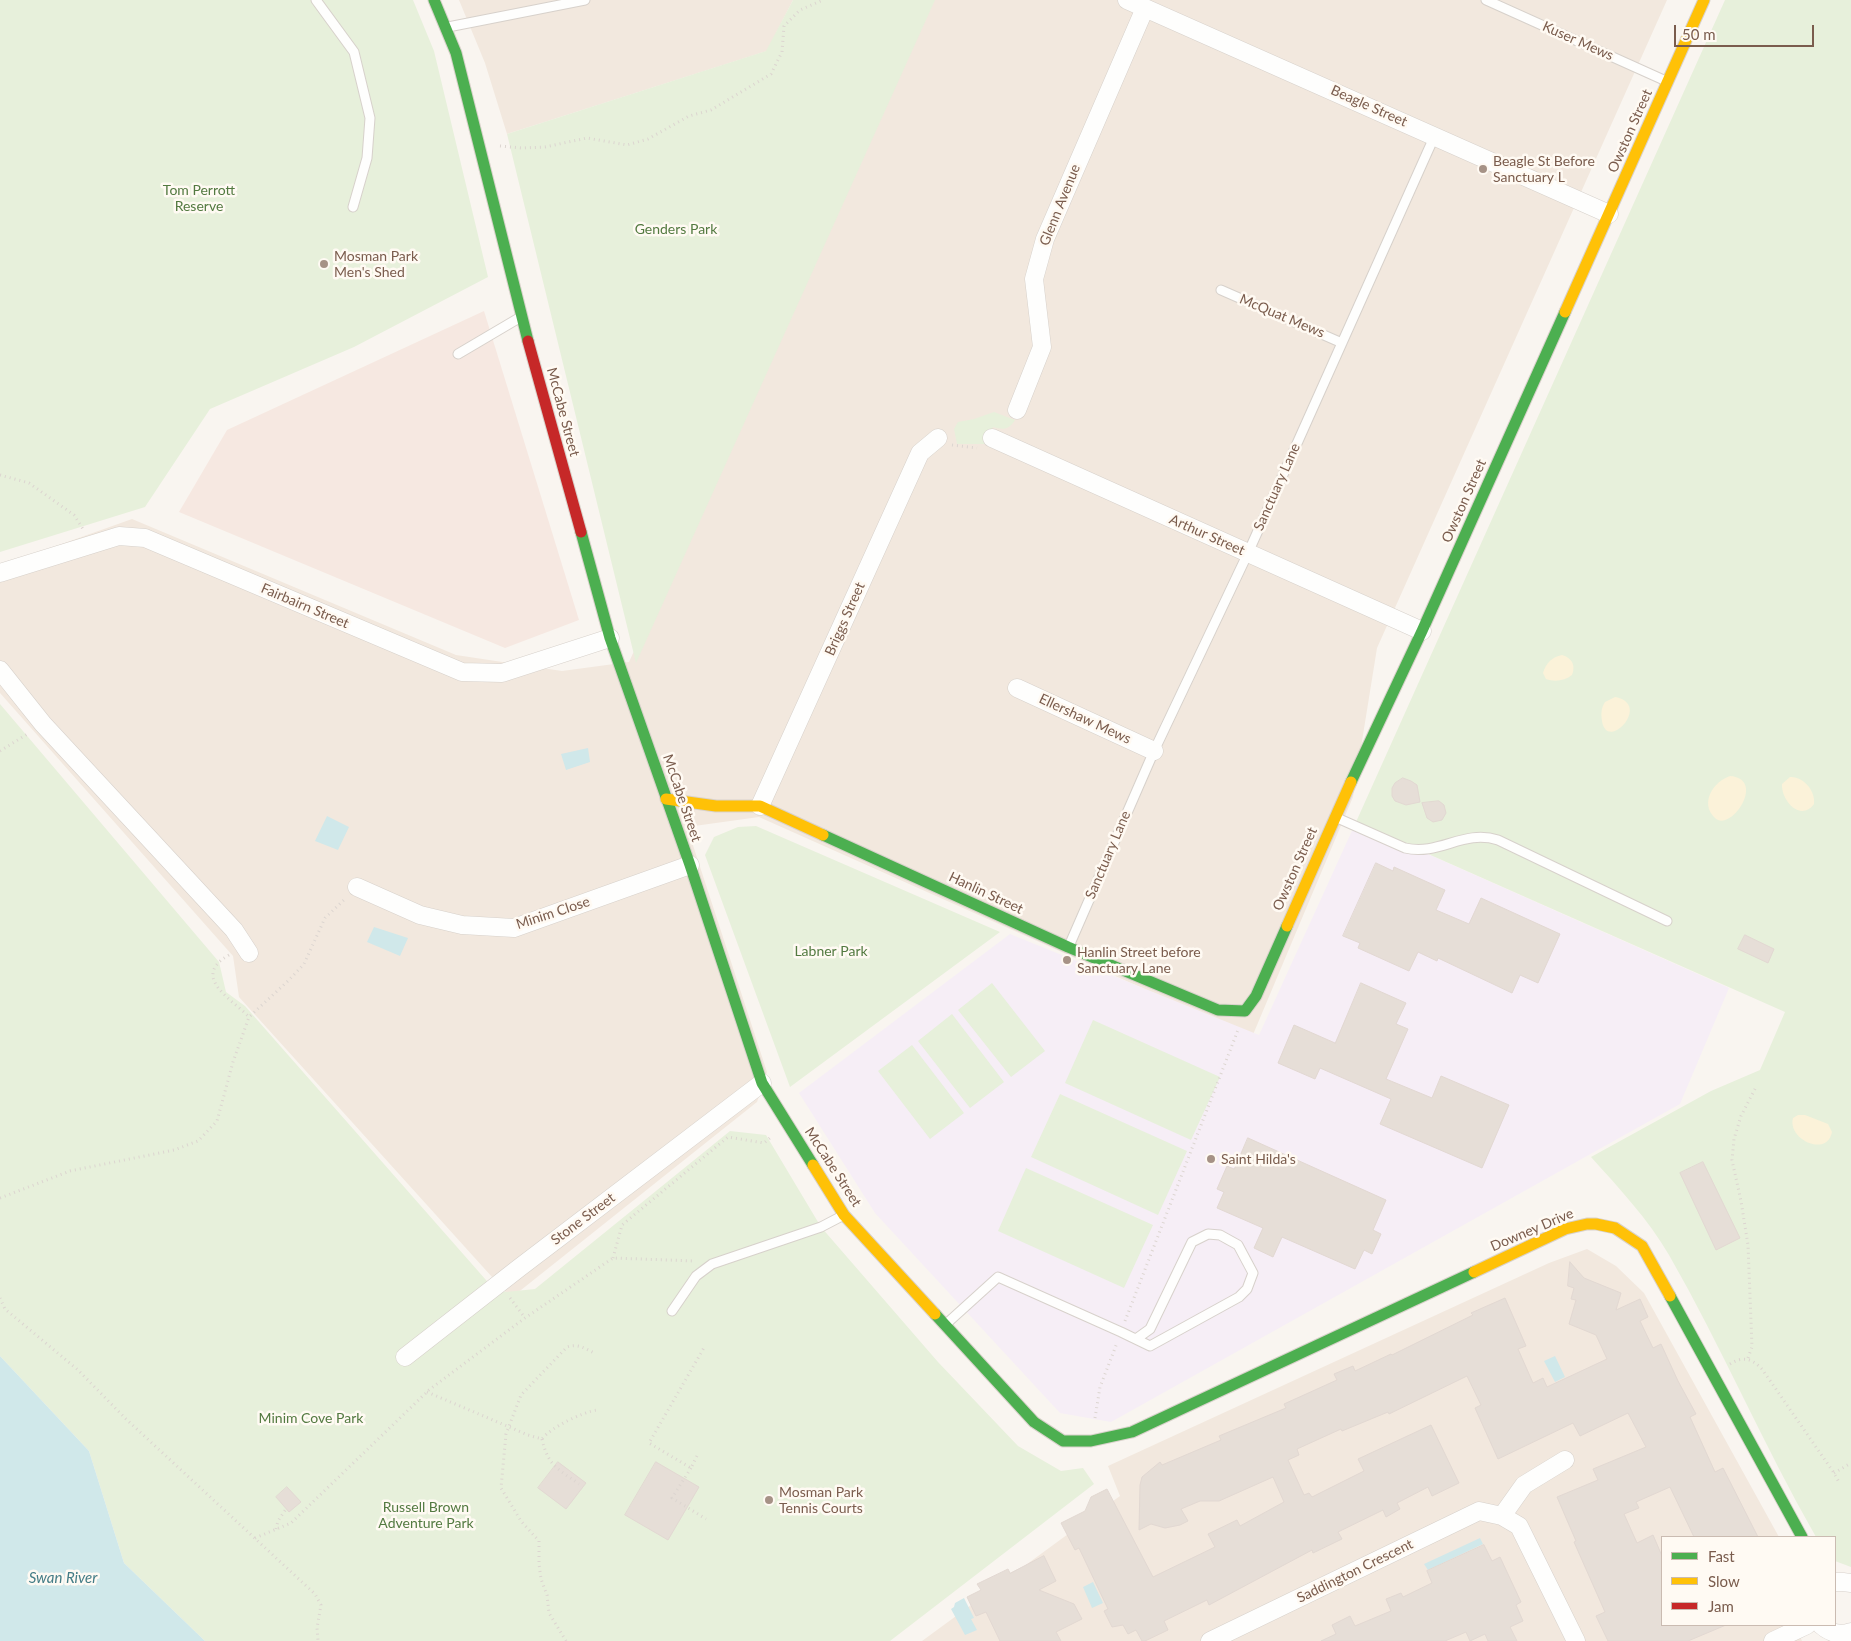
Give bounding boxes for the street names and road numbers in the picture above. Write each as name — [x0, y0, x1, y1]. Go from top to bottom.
street label: Kuser Mews — [1540, 18, 1616, 64]
street label: Beagle Street — [1328, 82, 1410, 130]
street label: Owston Street — [1604, 87, 1656, 175]
street label: Glenn Avenue — [1036, 162, 1084, 248]
street label: McQuat Mews — [1237, 291, 1327, 341]
street label: McCabe Street — [543, 366, 583, 458]
street label: Sanctuary Lane — [1250, 441, 1304, 533]
street label: Owston Street — [1438, 457, 1490, 545]
street label: Arthur Street — [1167, 511, 1247, 559]
street label: Fairbairn Street — [259, 580, 351, 632]
street label: Briggs Street — [821, 580, 869, 658]
street label: Ellershaw Mews — [1036, 690, 1134, 748]
street label: McCabe Street — [659, 752, 705, 844]
street label: Sanctuary Lane — [1082, 808, 1134, 902]
street label: Owston Street — [1269, 825, 1321, 913]
street label: Hanlin Street — [946, 868, 1026, 918]
street label: Minim Close — [514, 893, 592, 933]
street label: McCabe Street — [801, 1124, 865, 1210]
street label: Stone Street — [548, 1189, 618, 1249]
street label: Downey Drive — [1488, 1205, 1576, 1255]
street label: Saddington Crescent — [1294, 1536, 1416, 1606]

